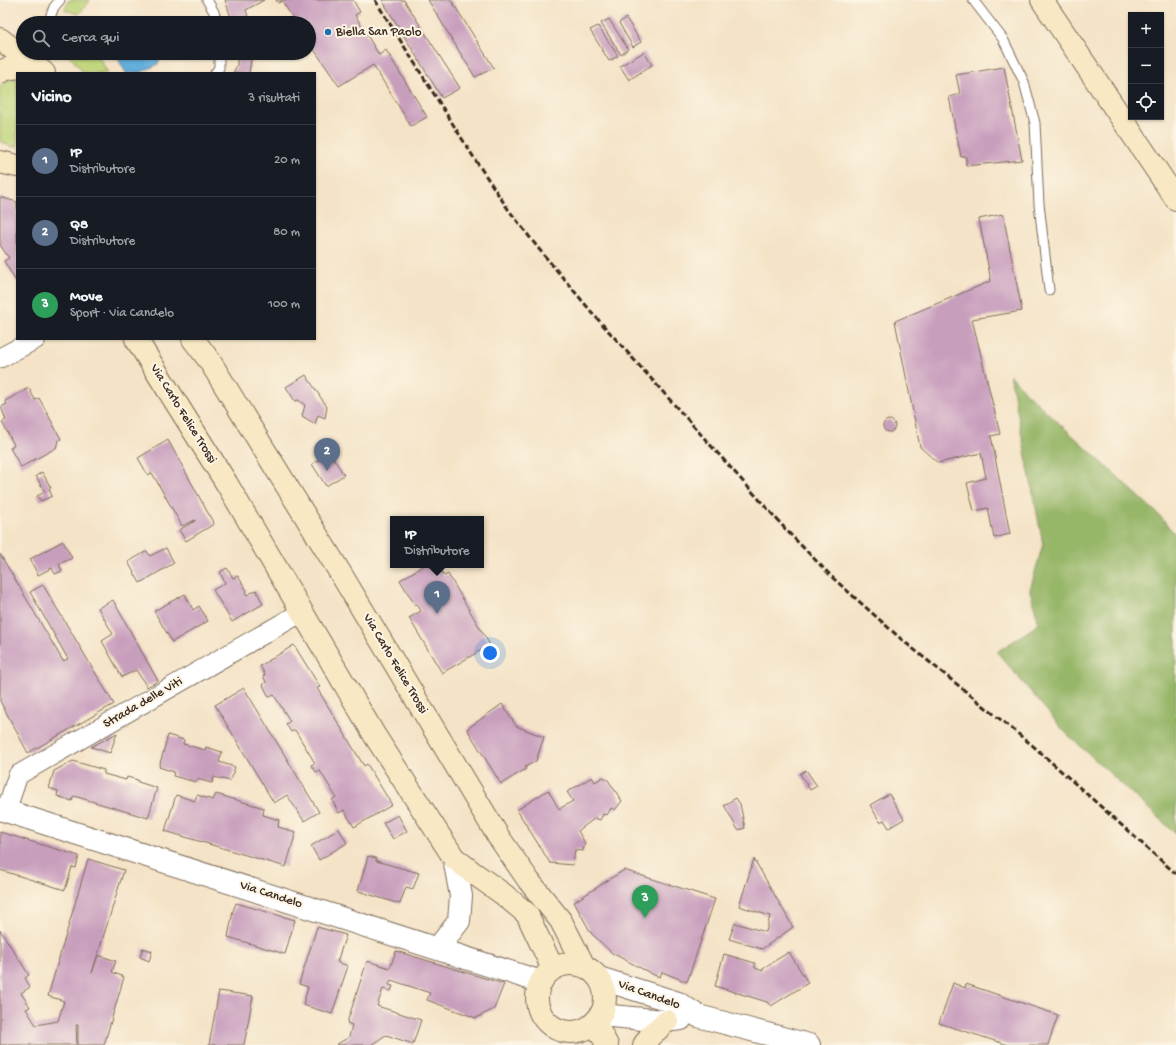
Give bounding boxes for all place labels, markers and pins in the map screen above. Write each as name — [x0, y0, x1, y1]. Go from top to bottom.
place label: Biella San Paolo — [335, 25, 422, 40]
marker: Biella San Paolo — [323, 27, 333, 37]
pin: 2 — [314, 438, 340, 471]
pin: 1 — [424, 581, 450, 614]
pin: 3 — [632, 885, 658, 918]

